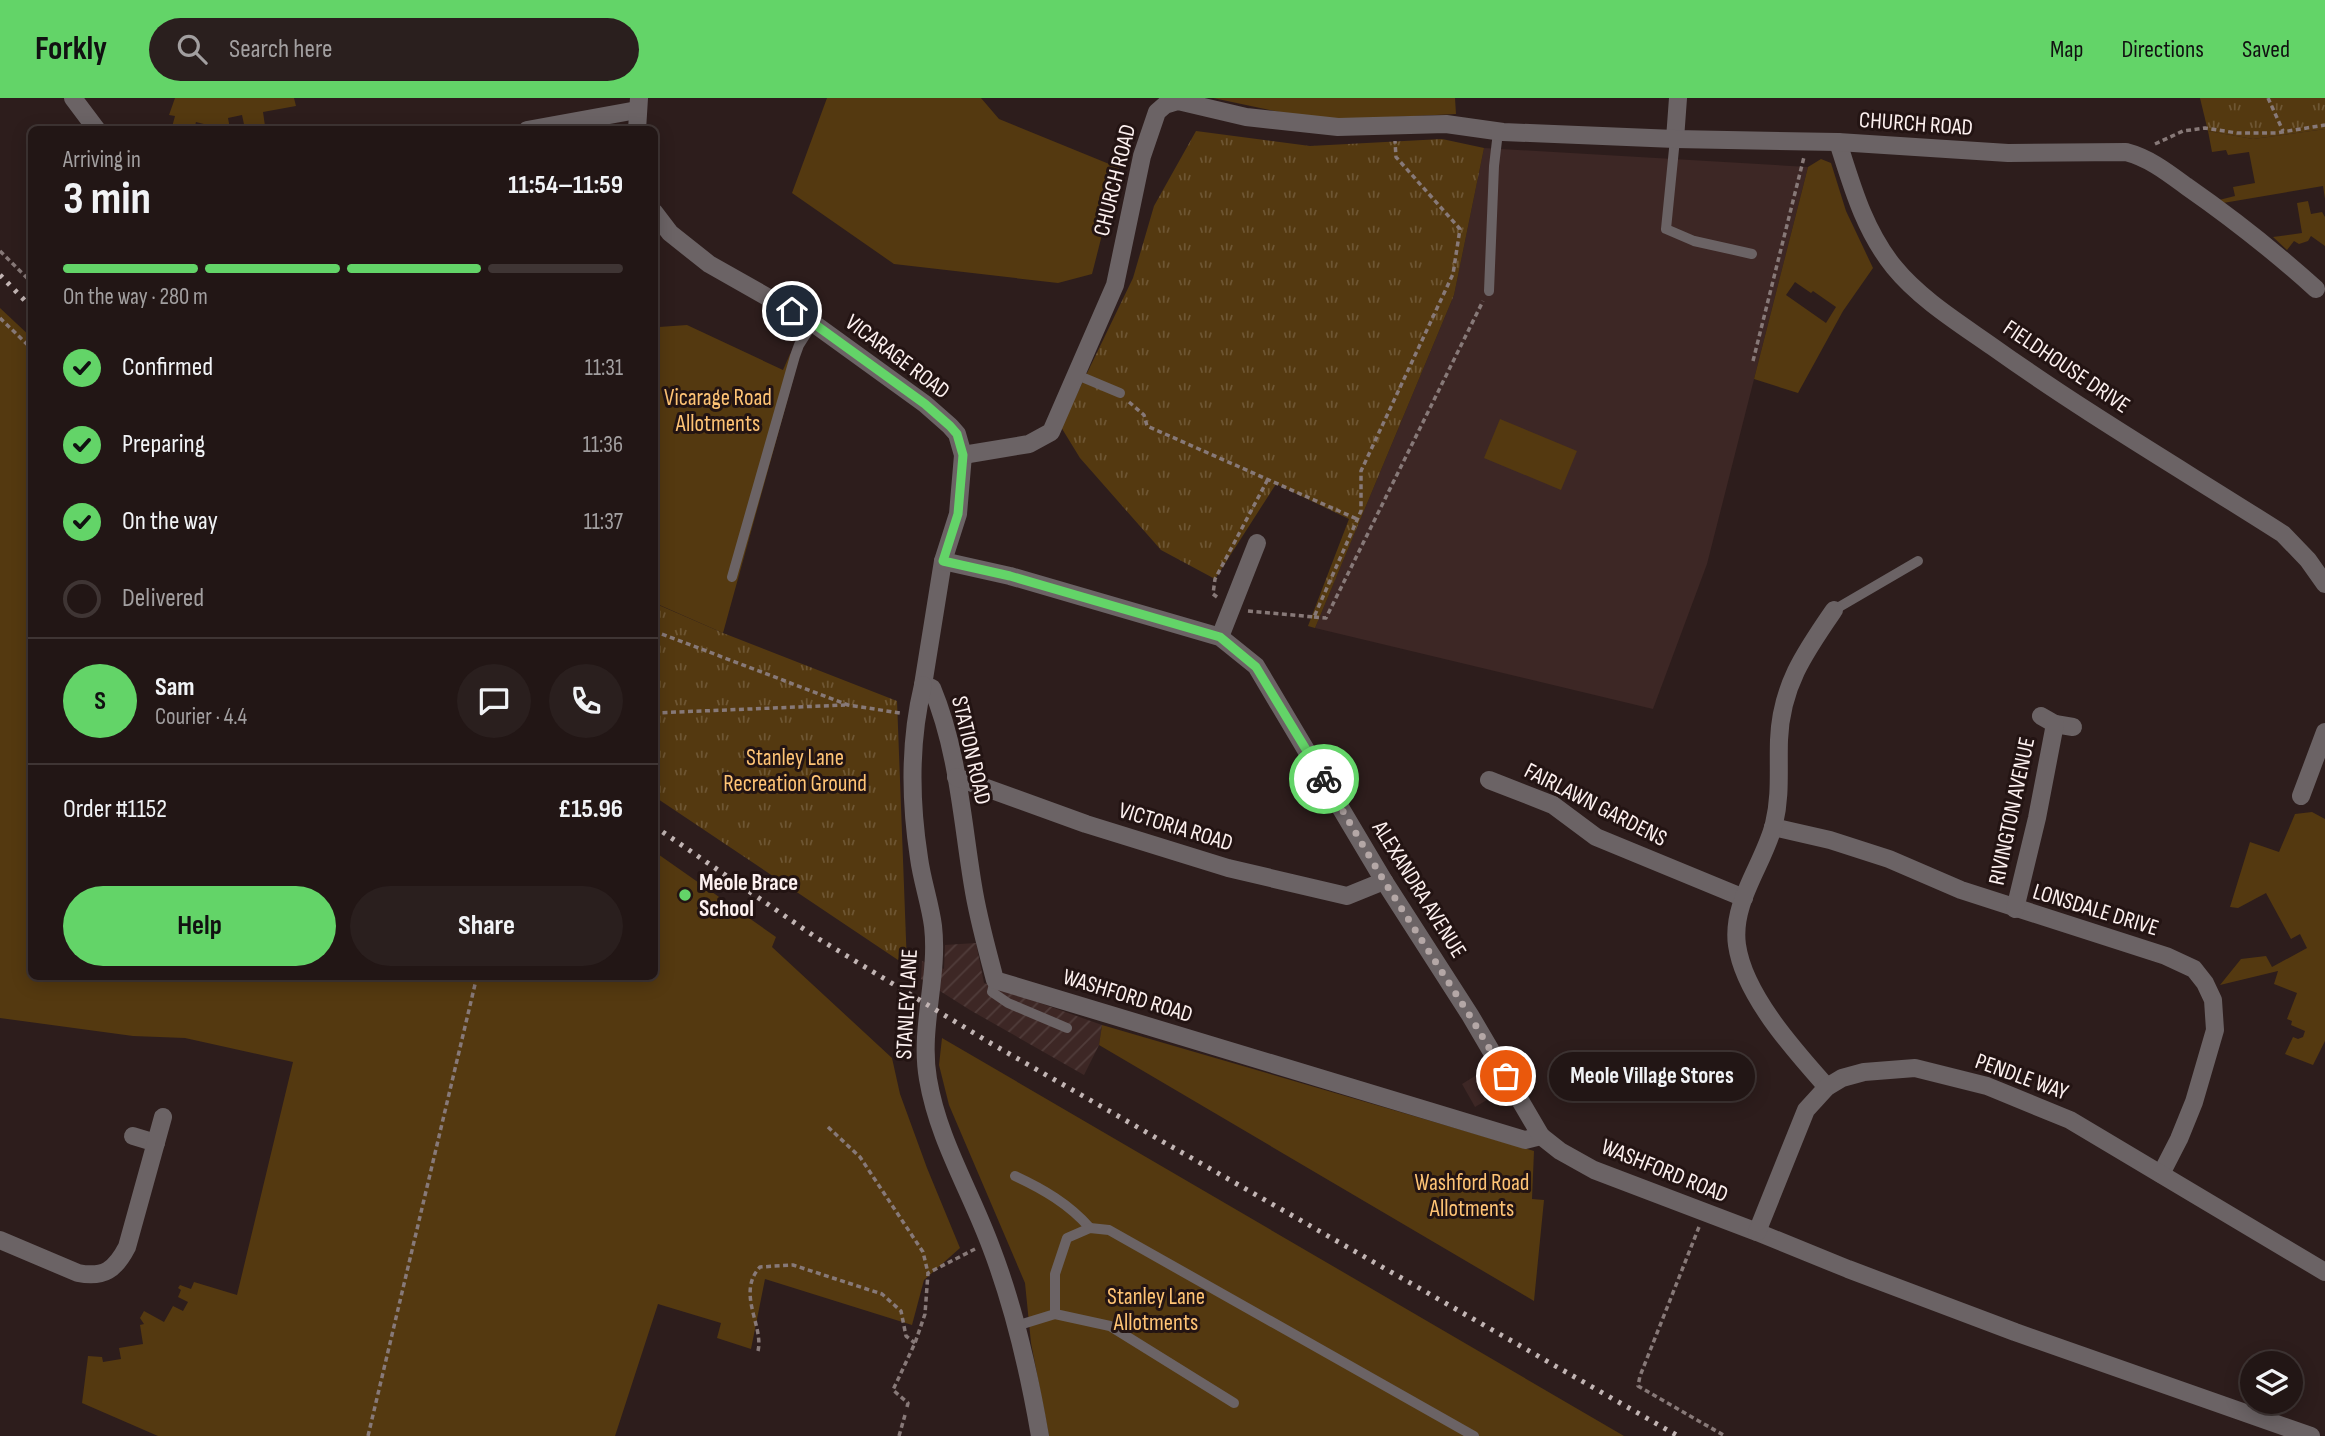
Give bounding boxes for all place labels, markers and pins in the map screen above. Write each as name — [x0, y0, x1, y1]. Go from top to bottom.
pin — [762, 281, 822, 341]
place label: Meole Brace School — [699, 869, 798, 923]
marker: Meole Brace School — [677, 887, 693, 903]
pin — [1476, 1046, 1536, 1106]
callout: Meole Village Stores — [1548, 1052, 1754, 1100]

